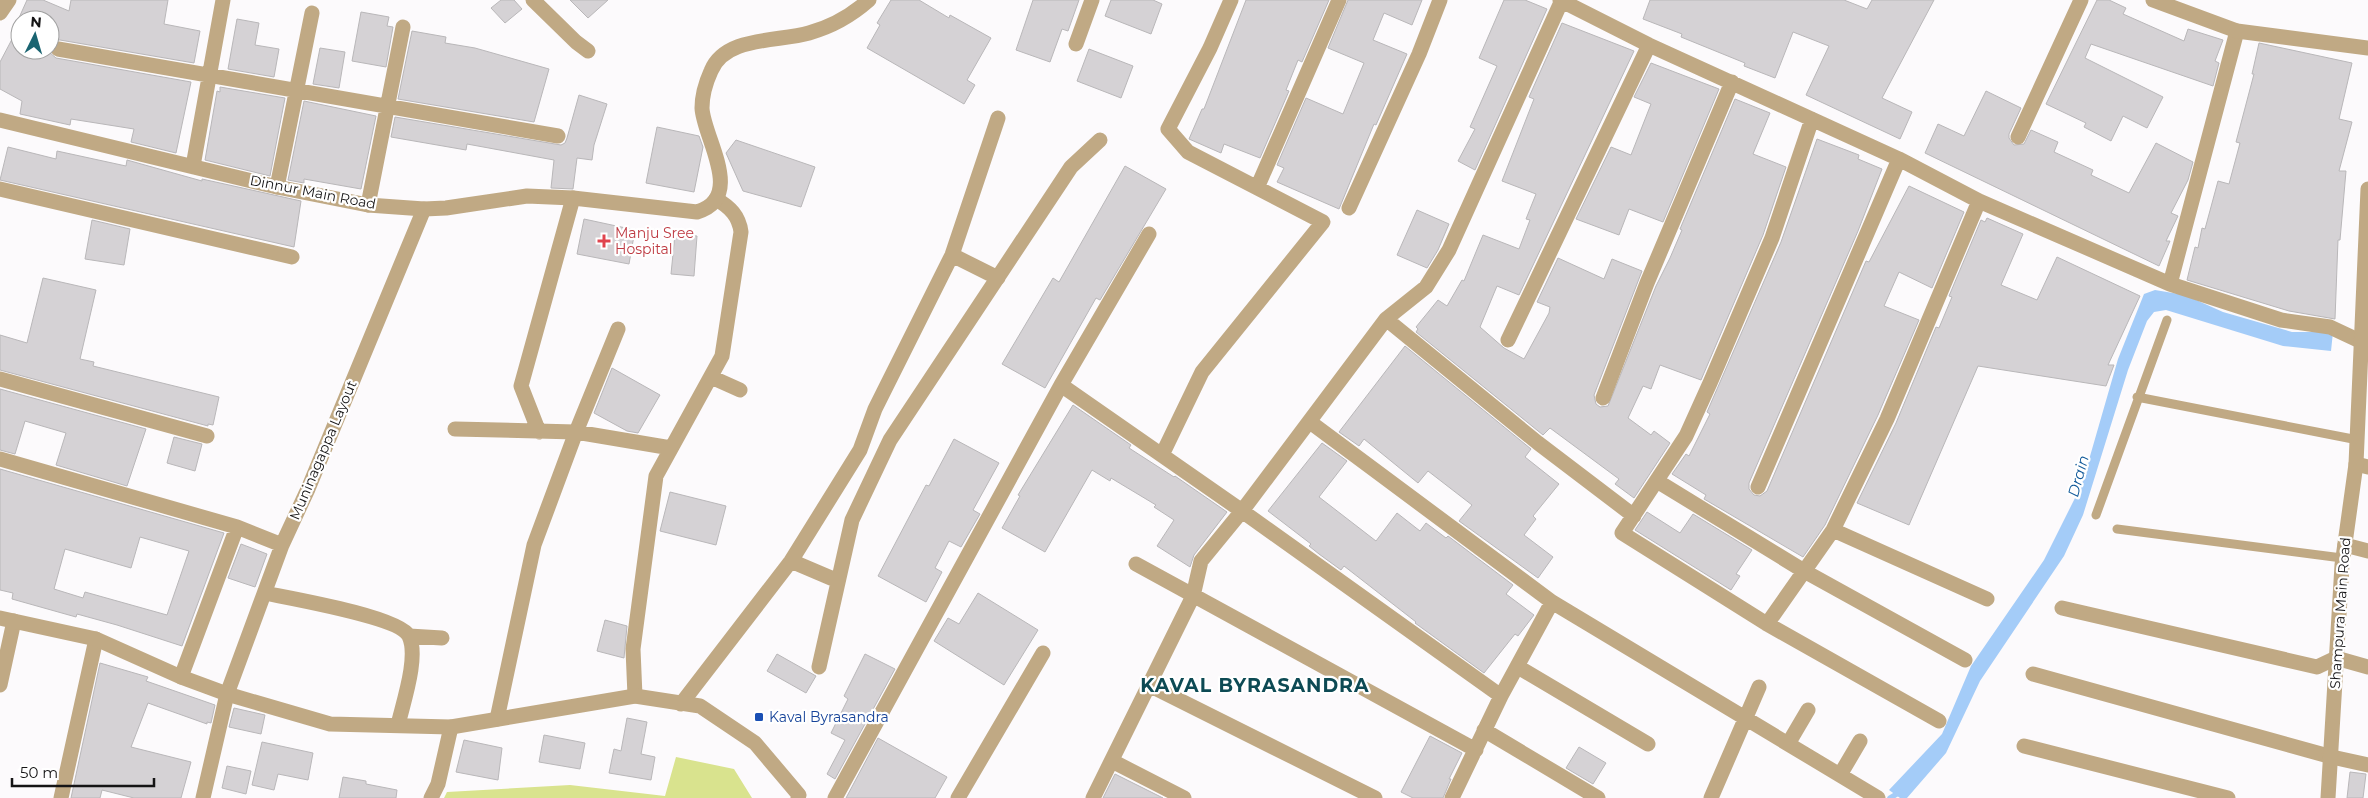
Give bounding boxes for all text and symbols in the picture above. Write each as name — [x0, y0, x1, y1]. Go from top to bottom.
north arrow — [10, 10, 60, 60]
text: N — [30, 13, 43, 32]
street label: Dinnur Main Road — [248, 171, 378, 213]
place label: Manju Sree Hospital — [615, 224, 694, 258]
marker: Manju Sree Hospital — [597, 234, 611, 248]
street label: Muninagappa Layout — [285, 377, 361, 523]
water label: Drain — [2063, 453, 2093, 499]
street label: Shampura Main Road — [2326, 536, 2354, 690]
district label: KAVAL BYRASANDRA — [1140, 674, 1370, 697]
place label: Kaval Byrasandra — [769, 708, 889, 726]
marker: Kaval Byrasandra — [753, 711, 765, 723]
scale bar — [12, 756, 155, 788]
text: 50 m — [20, 763, 58, 782]

